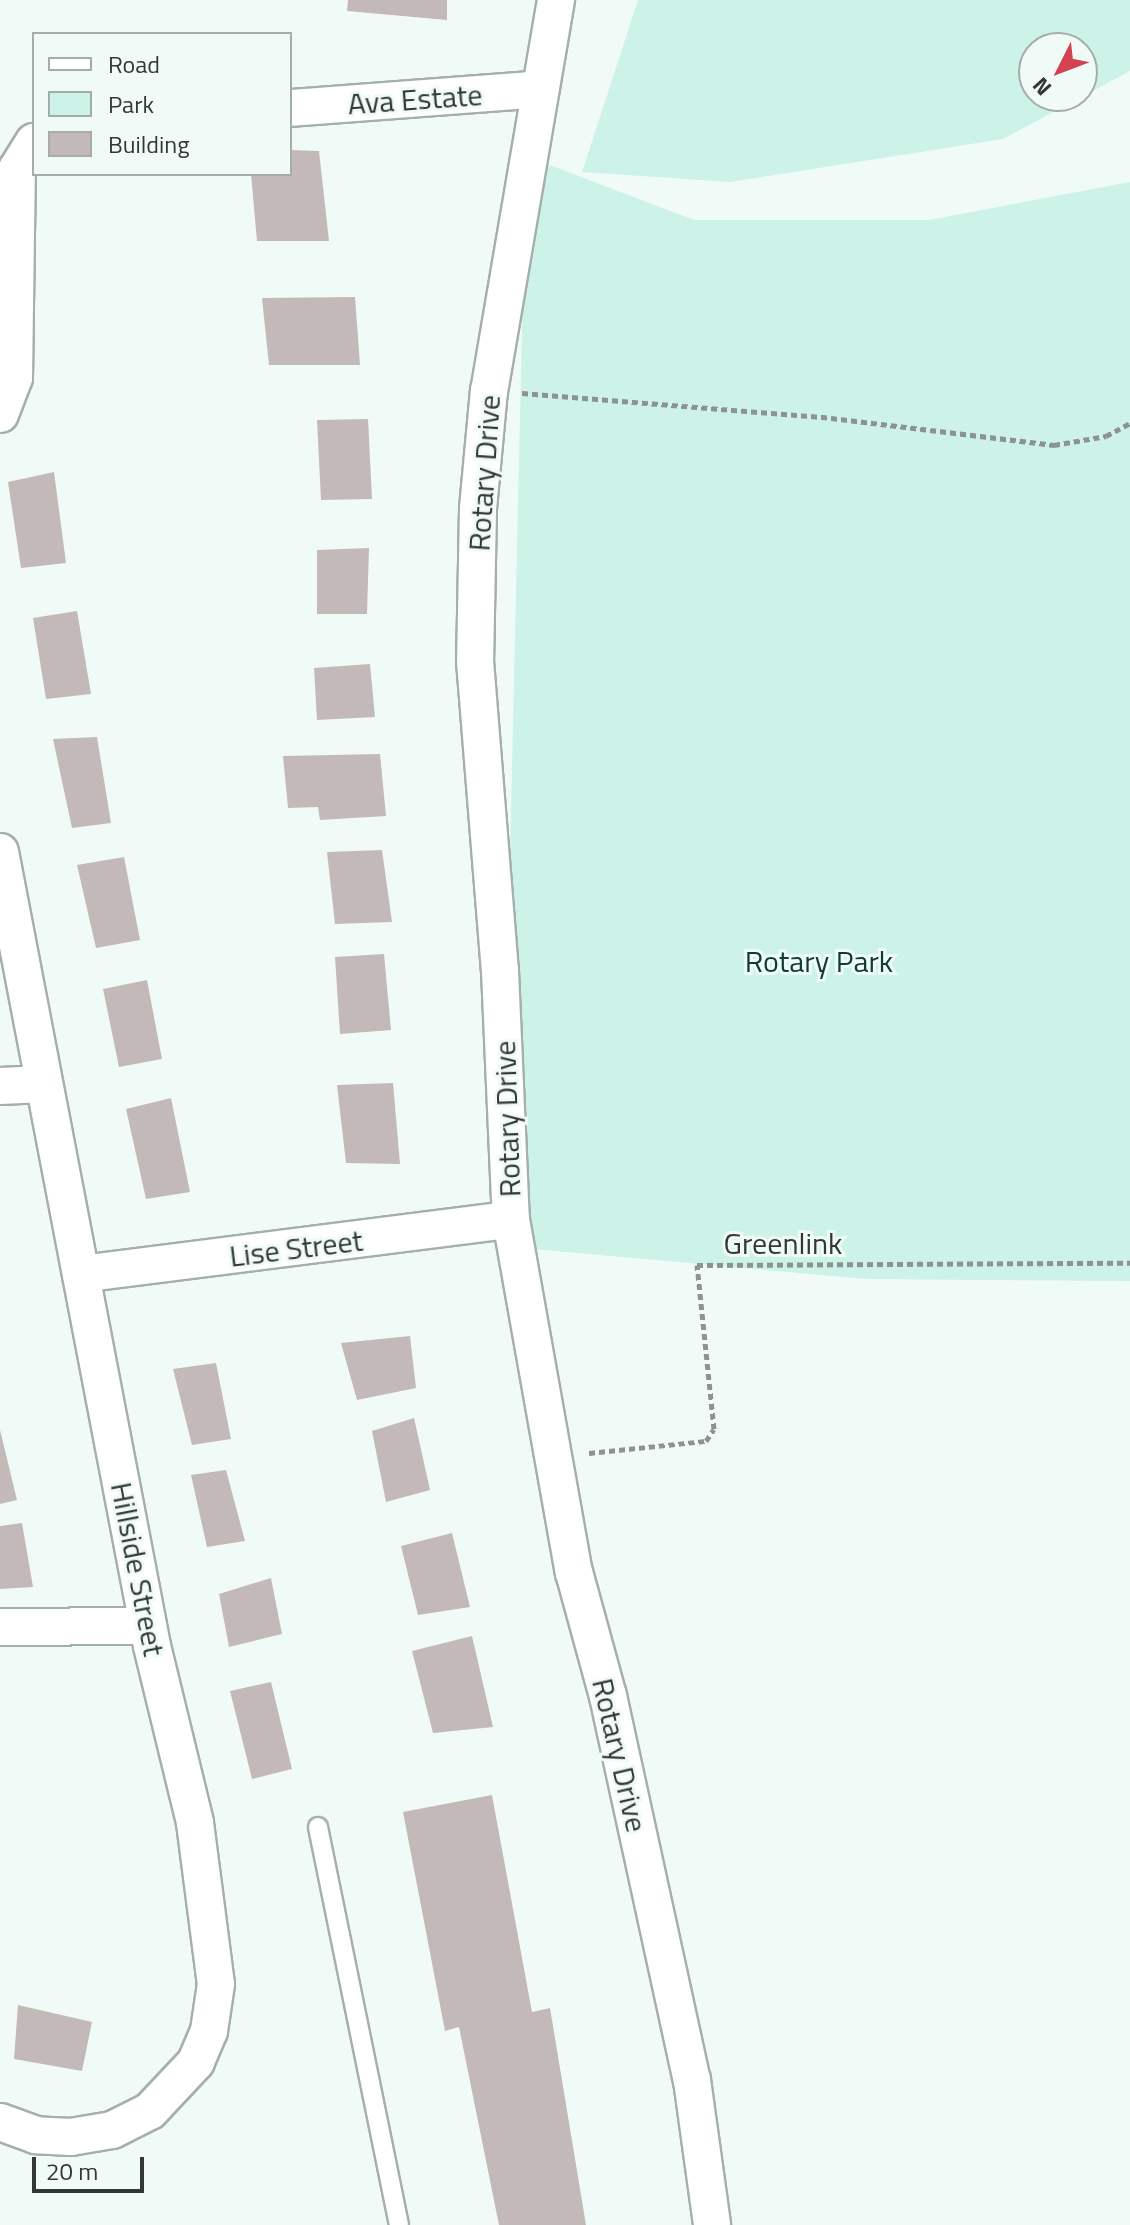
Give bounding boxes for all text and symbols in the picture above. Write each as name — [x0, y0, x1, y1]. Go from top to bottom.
legend — [32, 32, 292, 176]
north arrow — [1018, 32, 1098, 112]
text: Road — [108, 46, 160, 82]
text: N — [1024, 70, 1059, 104]
street label: Ava Estate — [346, 76, 484, 122]
text: Park — [108, 86, 154, 122]
text: Building — [108, 126, 190, 162]
street label: Rotary Drive — [461, 394, 507, 552]
park label: Rotary Park — [745, 943, 893, 979]
street label: Rotary Drive — [486, 1040, 528, 1198]
street label: Lise Street — [227, 1222, 365, 1274]
street label: Greenlink — [724, 1225, 842, 1261]
street label: Hillside Street — [104, 1479, 172, 1659]
street label: Rotary Drive — [585, 1675, 655, 1835]
scale bar — [36, 2141, 148, 2191]
text: 20 m — [46, 2153, 98, 2189]

